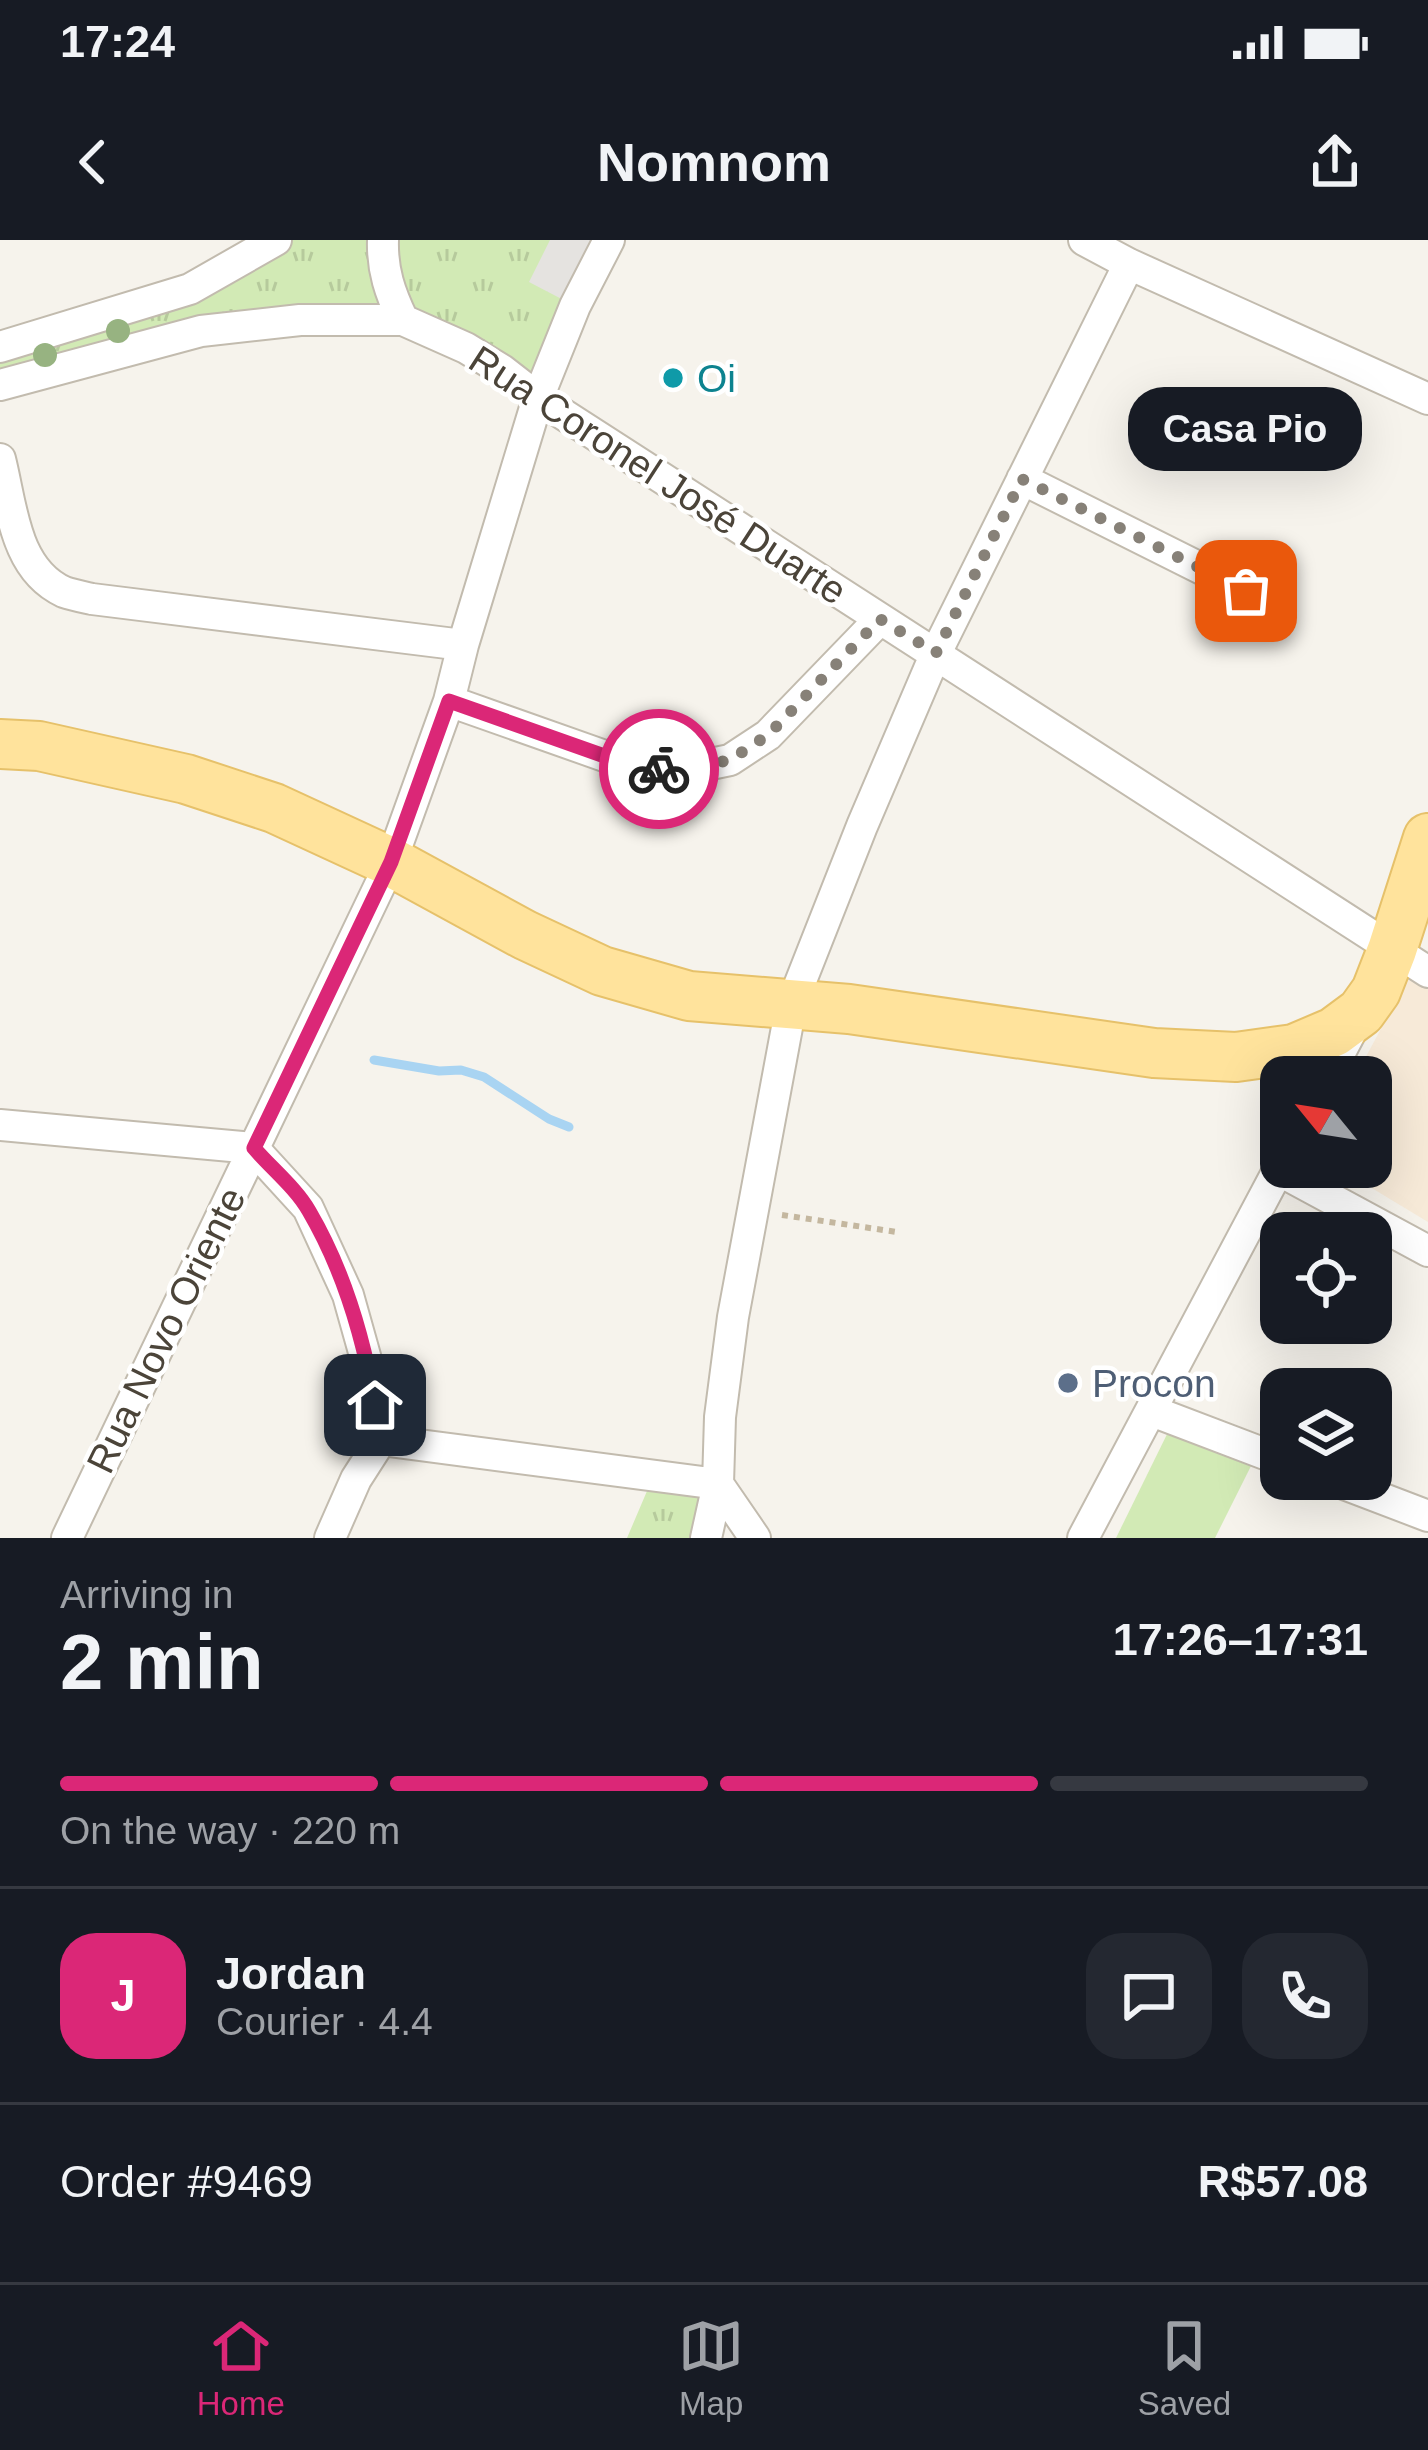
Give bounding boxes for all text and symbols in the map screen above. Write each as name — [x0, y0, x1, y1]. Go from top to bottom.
text: 17:24 — [60, 16, 175, 67]
icon: back — [60, 129, 126, 195]
icon: share — [1302, 129, 1368, 195]
text: Nomnom — [597, 132, 831, 192]
street label: Rua Coronel José Duarte — [462, 337, 854, 613]
place label: Oi — [697, 357, 736, 400]
marker: Oi — [660, 365, 686, 391]
callout: Casa Pio — [1129, 387, 1363, 471]
text: Casa Pio — [1163, 407, 1327, 450]
pin — [1195, 540, 1297, 642]
icon: bag — [1213, 558, 1279, 624]
courier — [599, 709, 719, 829]
icon: bike — [626, 736, 692, 802]
north arrow — [1260, 1056, 1392, 1188]
map controls — [1260, 1056, 1392, 1500]
street label: Rua Novo Oriente — [78, 1180, 254, 1480]
button: locate — [1260, 1212, 1392, 1344]
pin — [324, 1354, 426, 1456]
place label: Procon — [1092, 1362, 1216, 1405]
button: layers — [1260, 1368, 1392, 1500]
marker: Procon — [1055, 1370, 1081, 1396]
icon: home — [342, 1372, 408, 1438]
text: Arriving in — [60, 1573, 233, 1616]
text: 17:26–17:31 — [1113, 1614, 1368, 1665]
text: 2 min — [60, 1618, 264, 1706]
text: On the way · 220 m — [60, 1809, 400, 1852]
button: chat — [1086, 1933, 1212, 2059]
button: phone — [1242, 1933, 1368, 2059]
text: Jordan — [216, 1948, 366, 1999]
text: J — [110, 1970, 136, 2021]
text: Courier · 4.4 — [216, 2000, 433, 2043]
text: Order #9469 — [60, 2156, 313, 2207]
text: R$57.08 — [1198, 2156, 1368, 2207]
tab: Home — [197, 2313, 285, 2423]
tab: Map — [678, 2313, 744, 2423]
tab: Saved — [1138, 2313, 1231, 2423]

